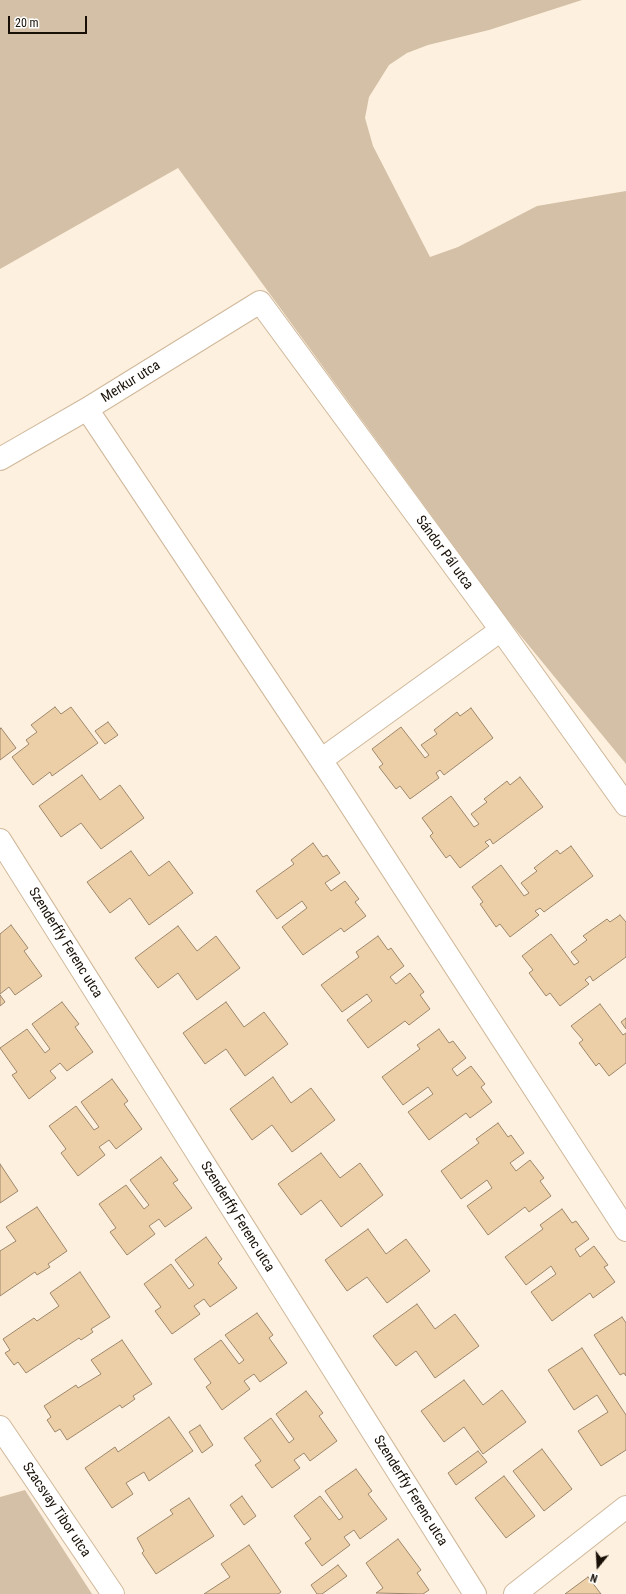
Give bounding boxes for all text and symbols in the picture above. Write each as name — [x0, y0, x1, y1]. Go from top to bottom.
scale bar — [10, 8, 89, 34]
text: 20 m — [15, 16, 39, 30]
street label: Merkur utca — [99, 357, 163, 407]
street label: Sándor Pál utca — [412, 513, 476, 593]
street label: Szenderffy Ferenc utca — [24, 885, 106, 1001]
street label: Szenderffy Ferenc utca — [196, 1159, 278, 1275]
street label: Szenderffy Ferenc utca — [369, 1433, 451, 1549]
street label: Szacsvay Tibor utca — [18, 1460, 94, 1560]
north arrow — [578, 1546, 618, 1586]
text: N — [589, 1571, 599, 1585]

